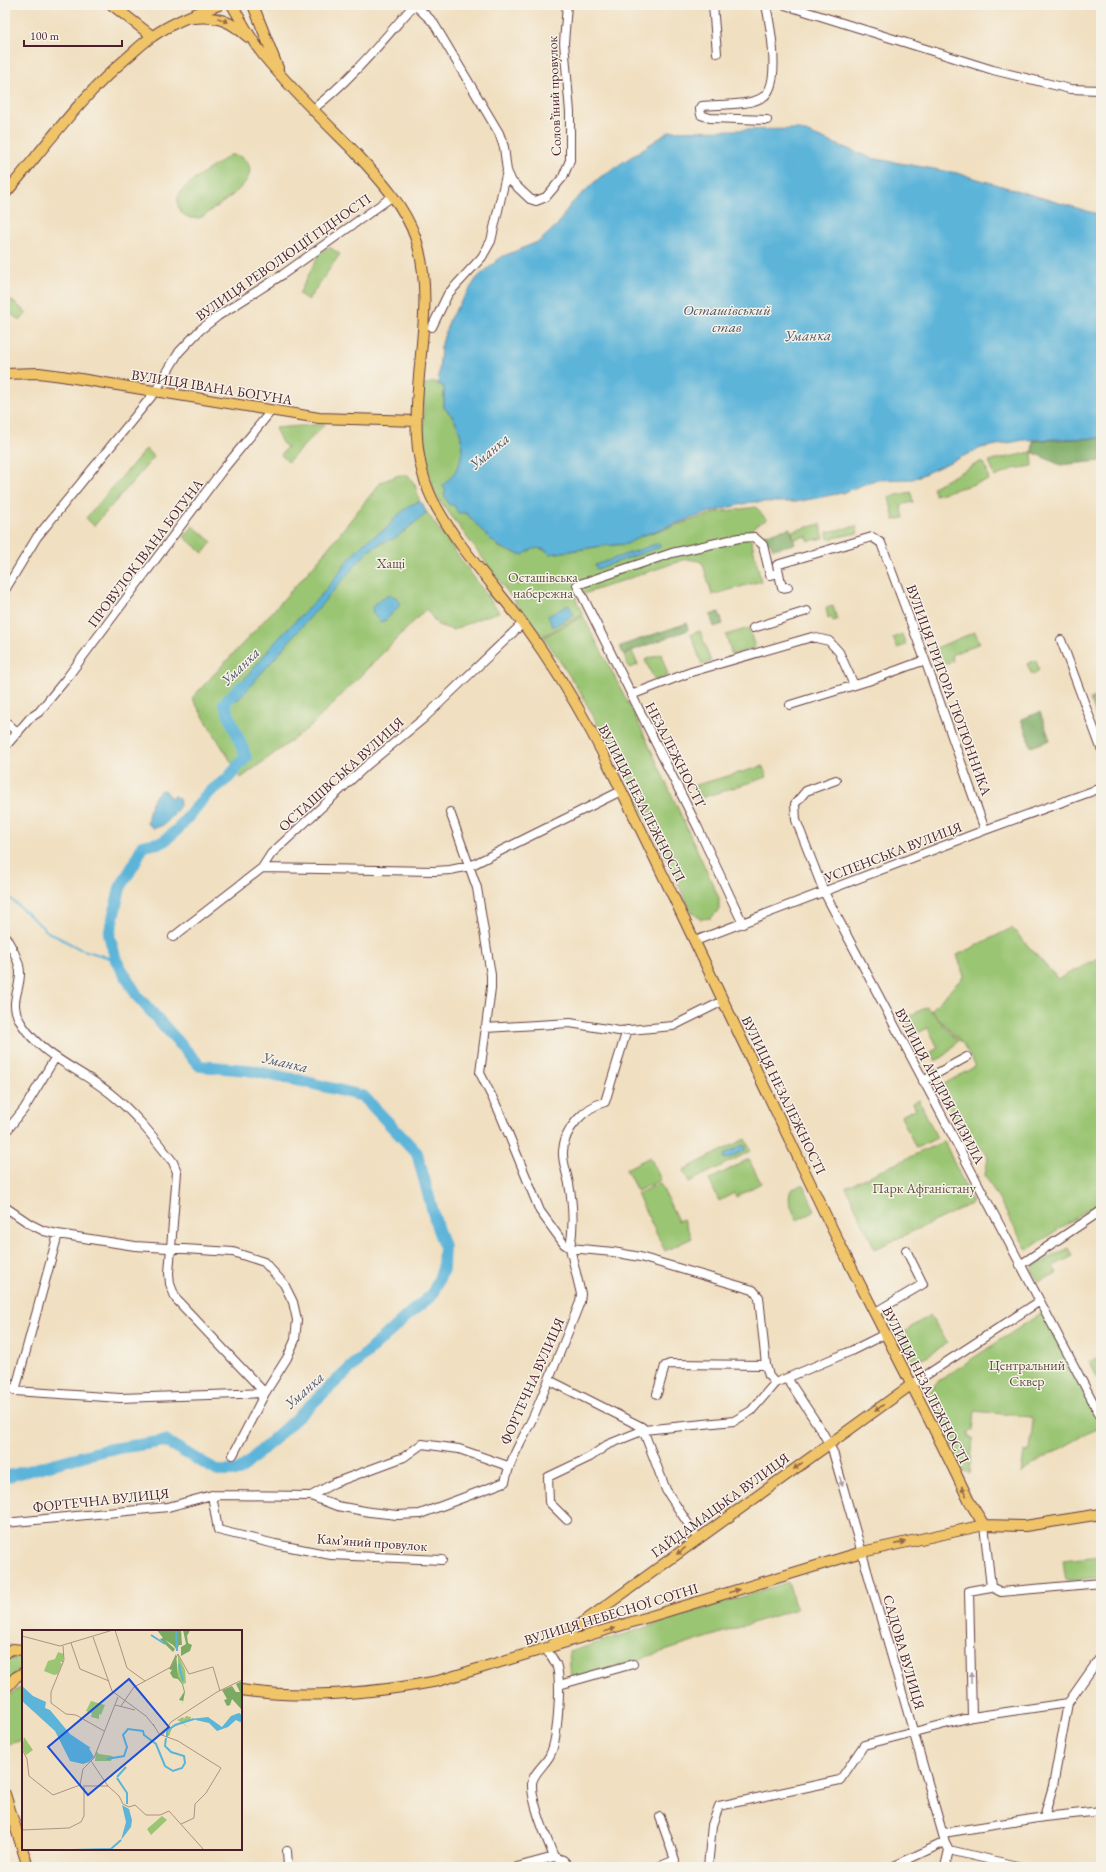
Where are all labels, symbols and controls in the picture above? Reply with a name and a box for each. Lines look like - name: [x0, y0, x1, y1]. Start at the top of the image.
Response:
- one-way arrow: [217, 17, 228, 23]
- scale bar: [24, 22, 122, 48]
- text: 100 m: [30, 28, 60, 44]
- street label: Соловʼїний провулок: [543, 35, 565, 156]
- street label: ВУЛИЦЯ РЕВОЛЮЦІЇ ГІДНОСТІ: [192, 189, 374, 325]
- water label: Осташівський став: [683, 300, 771, 336]
- water label: Уманка: [784, 325, 832, 345]
- street label: ВУЛИЦЯ ІВАНА БОГУНА: [130, 365, 294, 409]
- water label: Уманка: [465, 429, 513, 473]
- street label: ПРОВУЛОК ІВАНА БОГУНА: [83, 475, 207, 631]
- park label: Хащі: [376, 554, 406, 572]
- park label: Осташівська набережна: [508, 568, 578, 602]
- street label: ВУЛИЦЯ ГРИГОРА ТЮТЮННИКА: [902, 582, 996, 798]
- water label: Уманка: [217, 643, 263, 689]
- street label: НЕЗАЛЕЖНОСТІ': [642, 699, 710, 811]
- street label: ОСТАШІВСЬКА ВУЛИЦЯ: [275, 712, 408, 835]
- street label: ВУЛИЦЯ НЕЗАЛЕЖНОСТІ: [594, 721, 690, 885]
- street label: УСПЕНСЬКА ВУЛИЦЯ: [821, 817, 965, 887]
- street label: ВУЛИЦЯ АНДРІЯ КИЗИЛА: [891, 1005, 989, 1167]
- street label: ВУЛИЦЯ НЕЗАЛЕЖНОСТІ: [738, 1013, 830, 1177]
- water label: Уманка: [260, 1047, 310, 1077]
- park label: Парк Афганістану: [872, 1179, 977, 1197]
- street label: ВУЛИЦЯ НЕЗАЛЕЖНОСТІ: [878, 1303, 974, 1467]
- street label: ФОРТЕЧНА ВУЛИЦЯ: [496, 1314, 568, 1447]
- park label: Центральний Сквер: [989, 1356, 1066, 1390]
- water label: Уманка: [280, 1367, 328, 1413]
- one-way arrow: [874, 1403, 885, 1412]
- street label: ГАЙДАМАЦЬКА ВУЛИЦЯ: [647, 1448, 793, 1561]
- one-way arrow: [793, 1462, 803, 1470]
- one-way arrow: [838, 1475, 844, 1487]
- street label: ФОРТЕЧНА ВУЛИЦЯ: [32, 1484, 171, 1516]
- one-way arrow: [961, 1485, 967, 1497]
- street label: Камʼяний провулок: [316, 1529, 428, 1555]
- one-way arrow: [894, 1540, 906, 1546]
- one-way arrow: [676, 1547, 687, 1555]
- street label: ВУЛИЦЯ НЕБЕСНОЇ СОТНІ: [522, 1579, 700, 1649]
- one-way arrow: [728, 1588, 740, 1594]
- street label: САДОВА ВУЛИЦЯ: [879, 1593, 929, 1712]
- one-way arrow: [604, 1627, 616, 1633]
- inset map: [22, 1630, 242, 1850]
- one-way arrow: [968, 1671, 974, 1684]

